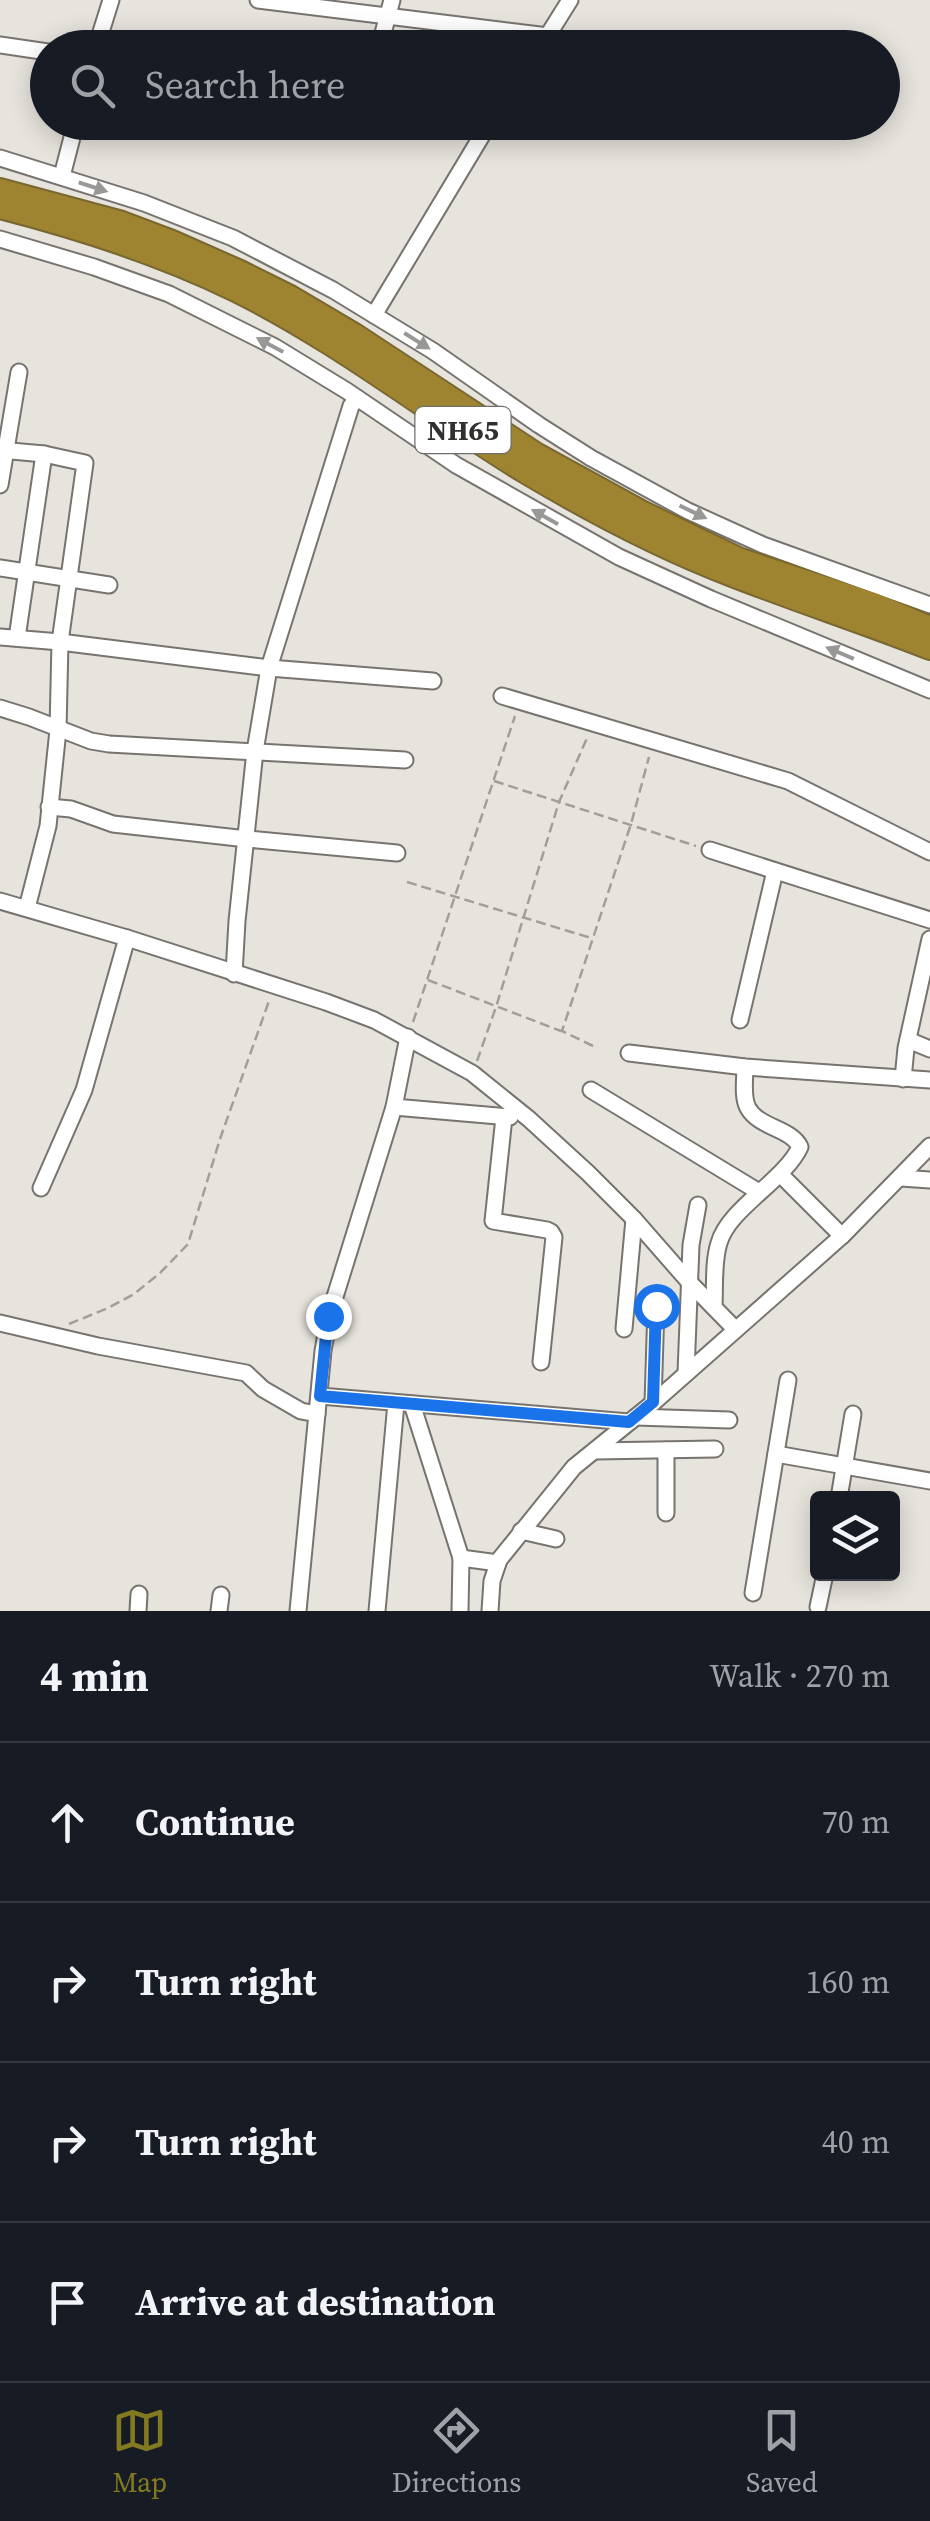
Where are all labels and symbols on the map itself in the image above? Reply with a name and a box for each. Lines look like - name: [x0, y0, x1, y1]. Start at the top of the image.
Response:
- one-way arrow: [79, 180, 109, 195]
- one-way arrow: [403, 332, 431, 349]
- one-way arrow: [255, 337, 284, 354]
- road number: NH65: [416, 407, 510, 453]
- one-way arrow: [678, 503, 707, 520]
- one-way arrow: [531, 509, 559, 527]
- one-way arrow: [825, 645, 855, 661]
- route start: [634, 1284, 680, 1330]
- route end: [306, 1294, 352, 1340]

